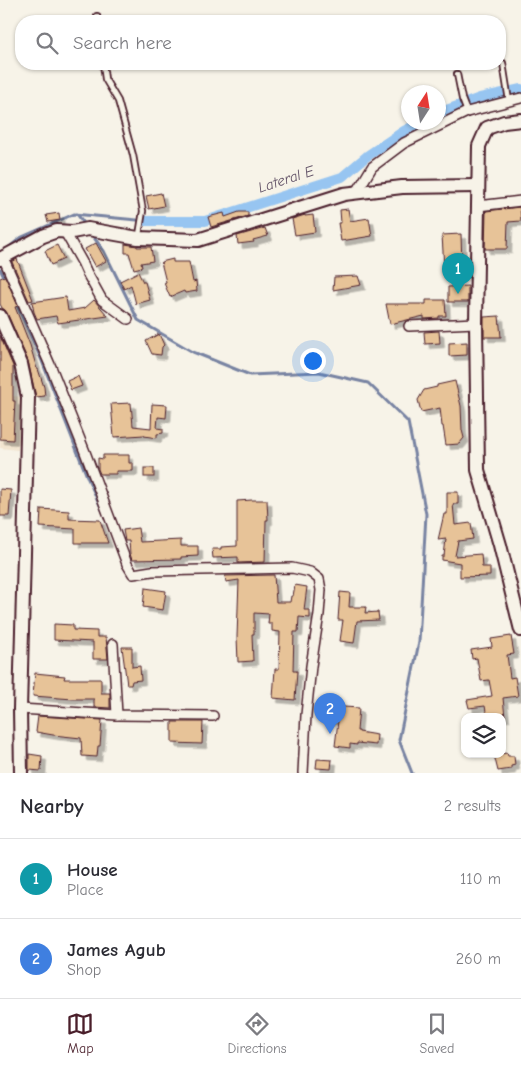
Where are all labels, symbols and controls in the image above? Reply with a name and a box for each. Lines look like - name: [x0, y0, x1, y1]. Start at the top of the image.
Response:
- search box: [15, 15, 506, 70]
- icon: search: [33, 29, 61, 57]
- text: Search here: [73, 32, 172, 54]
- north arrow: [401, 85, 446, 130]
- water label: Lateral E: [256, 161, 317, 196]
- pin: 1: [442, 253, 474, 294]
- your location: [300, 348, 326, 374]
- pin: 2: [314, 693, 346, 734]
- map controls: [461, 713, 506, 758]
- button: layers: [461, 713, 506, 758]
- text: Nearby: [20, 794, 84, 818]
- text: 2 results: [444, 797, 501, 815]
- text: House: [67, 859, 118, 881]
- text: 1: [33, 870, 39, 888]
- text: 110 m: [460, 870, 501, 888]
- text: Place: [67, 881, 103, 899]
- text: James Agub: [67, 939, 166, 961]
- text: 2: [32, 950, 40, 968]
- text: 260 m: [456, 950, 501, 968]
- text: Shop: [67, 961, 101, 979]
- tab: Map: [66, 1010, 94, 1057]
- tab: Directions: [227, 1010, 287, 1057]
- tab: Saved: [420, 1010, 455, 1057]

